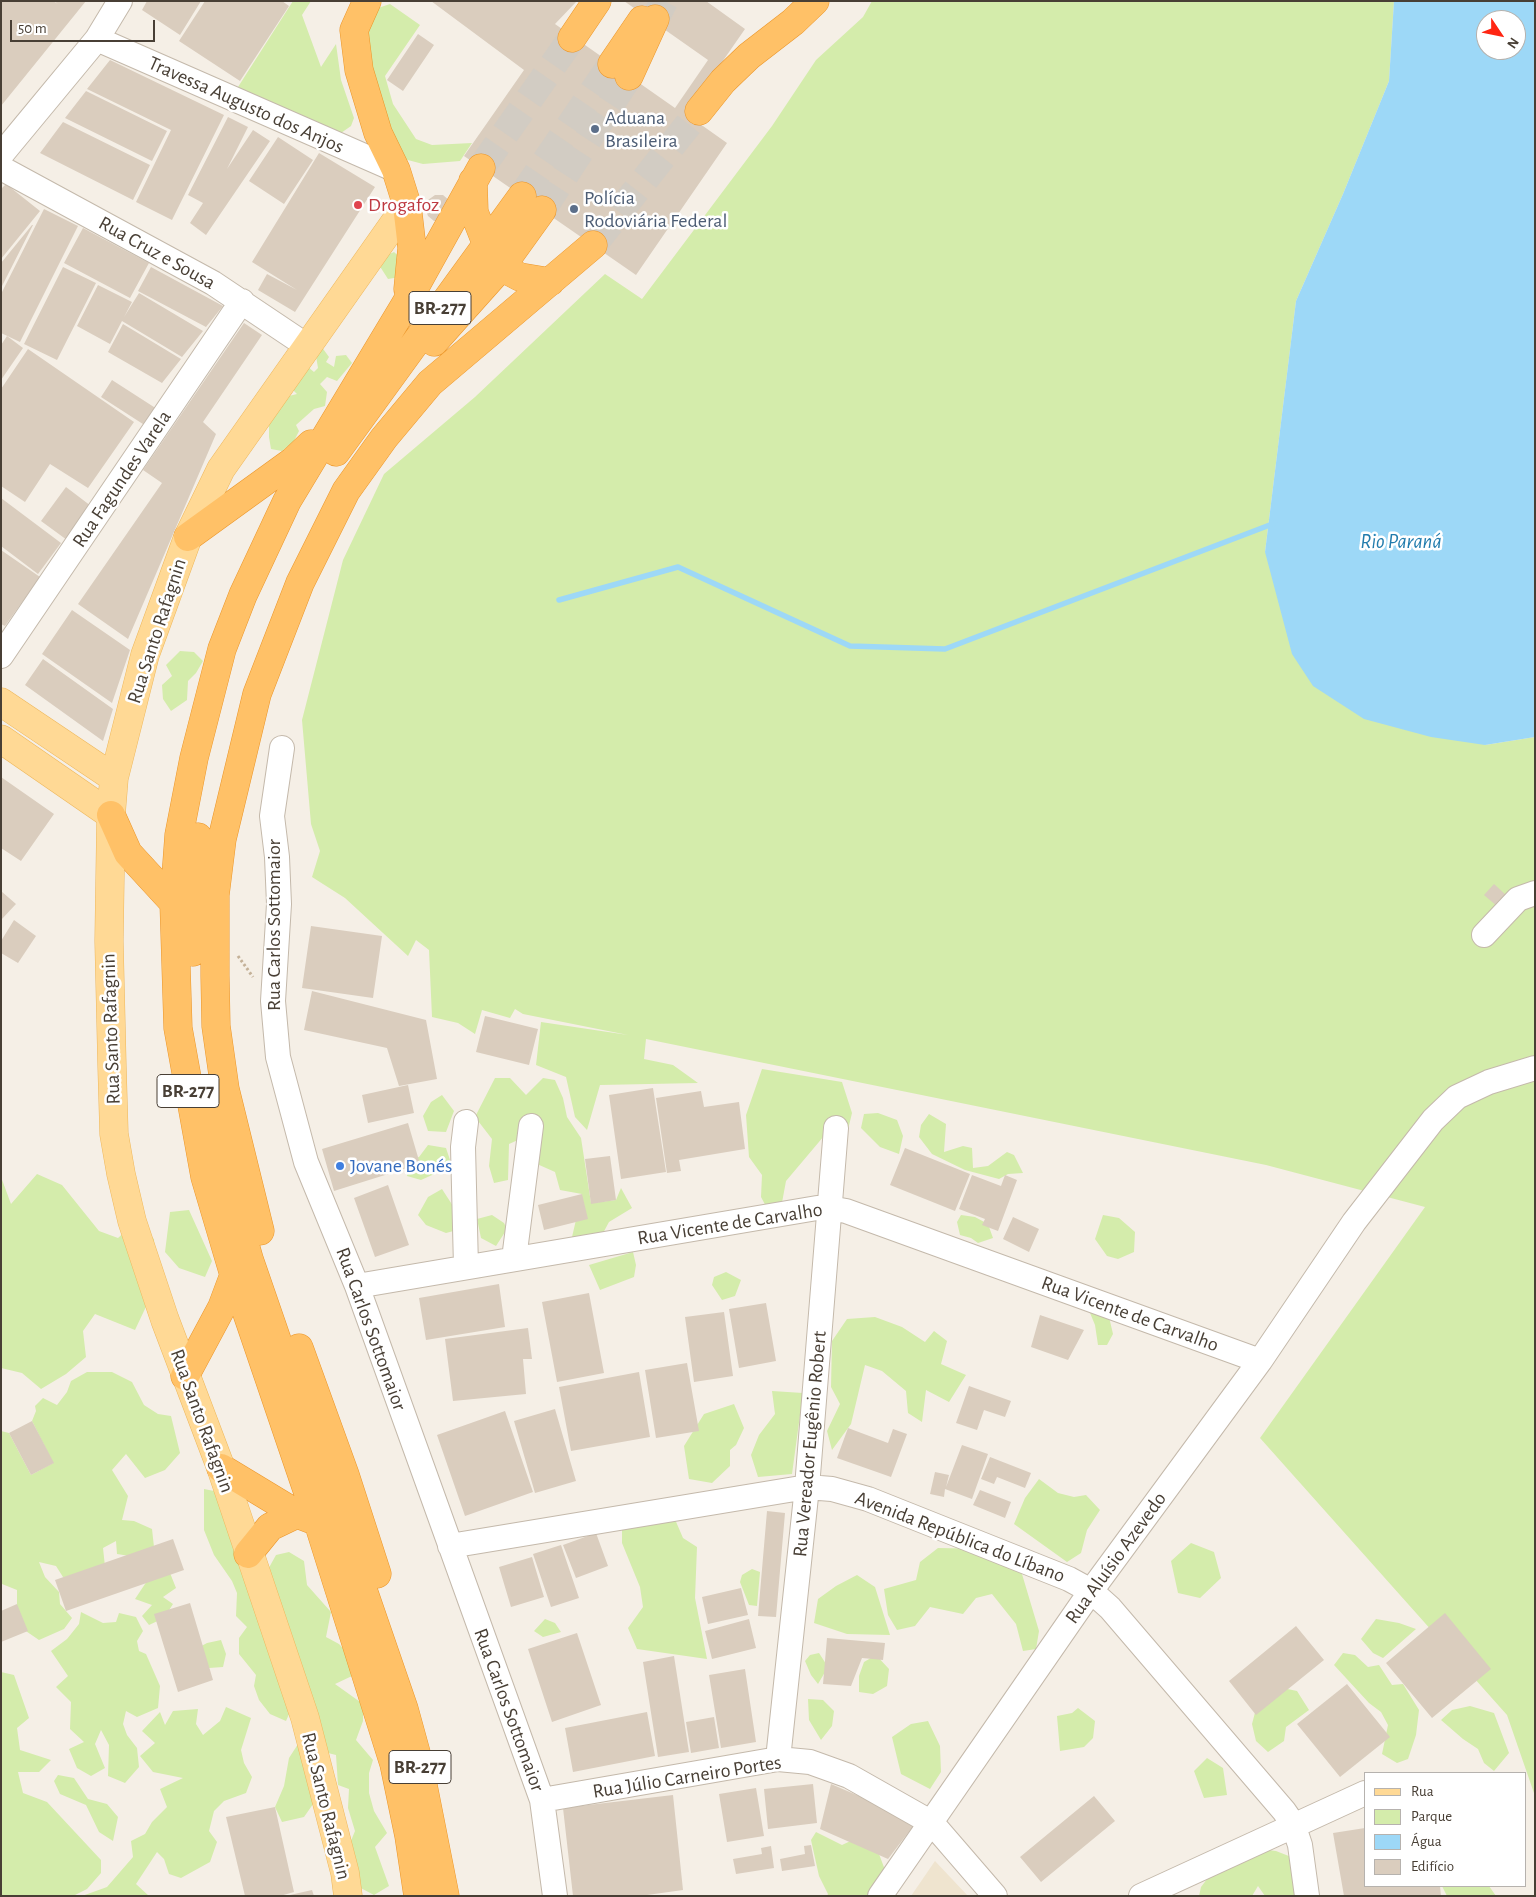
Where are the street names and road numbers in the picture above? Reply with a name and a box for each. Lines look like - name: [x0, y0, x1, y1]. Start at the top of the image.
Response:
- street label: Travessa Augusto dos Anjos: [145, 51, 347, 159]
- street label: Rua Cruz e Sousa: [94, 211, 220, 295]
- road number: BR-277: [409, 292, 471, 324]
- street label: Rua Fagundes Varela: [67, 406, 177, 552]
- street label: Rua Santo Rafagnin: [122, 555, 192, 707]
- street label: Rua Carlos Sottomaior: [262, 839, 286, 1011]
- street label: Rua Santo Rafagnin: [96, 953, 126, 1105]
- road number: BR-277: [157, 1074, 219, 1108]
- street label: Rua Vicente de Carvalho: [636, 1198, 824, 1250]
- street label: Rua Carlos Sottomaior: [330, 1244, 412, 1414]
- street label: Rua Vicente de Carvalho: [1038, 1271, 1222, 1357]
- street label: Rua Vereador Eugênio Robert: [788, 1330, 832, 1558]
- street label: Rua Santo Rafagnin: [165, 1346, 239, 1496]
- street label: Avenida República do Líbano: [852, 1486, 1068, 1588]
- street label: Rua Aluísio Azevedo: [1060, 1488, 1172, 1628]
- street label: Rua Carlos Sottomaior: [468, 1625, 550, 1795]
- street label: Rua Santo Rafagnin: [296, 1730, 356, 1882]
- road number: BR-277: [389, 1750, 451, 1784]
- street label: Rua Júlio Carneiro Portes: [591, 1750, 783, 1804]

